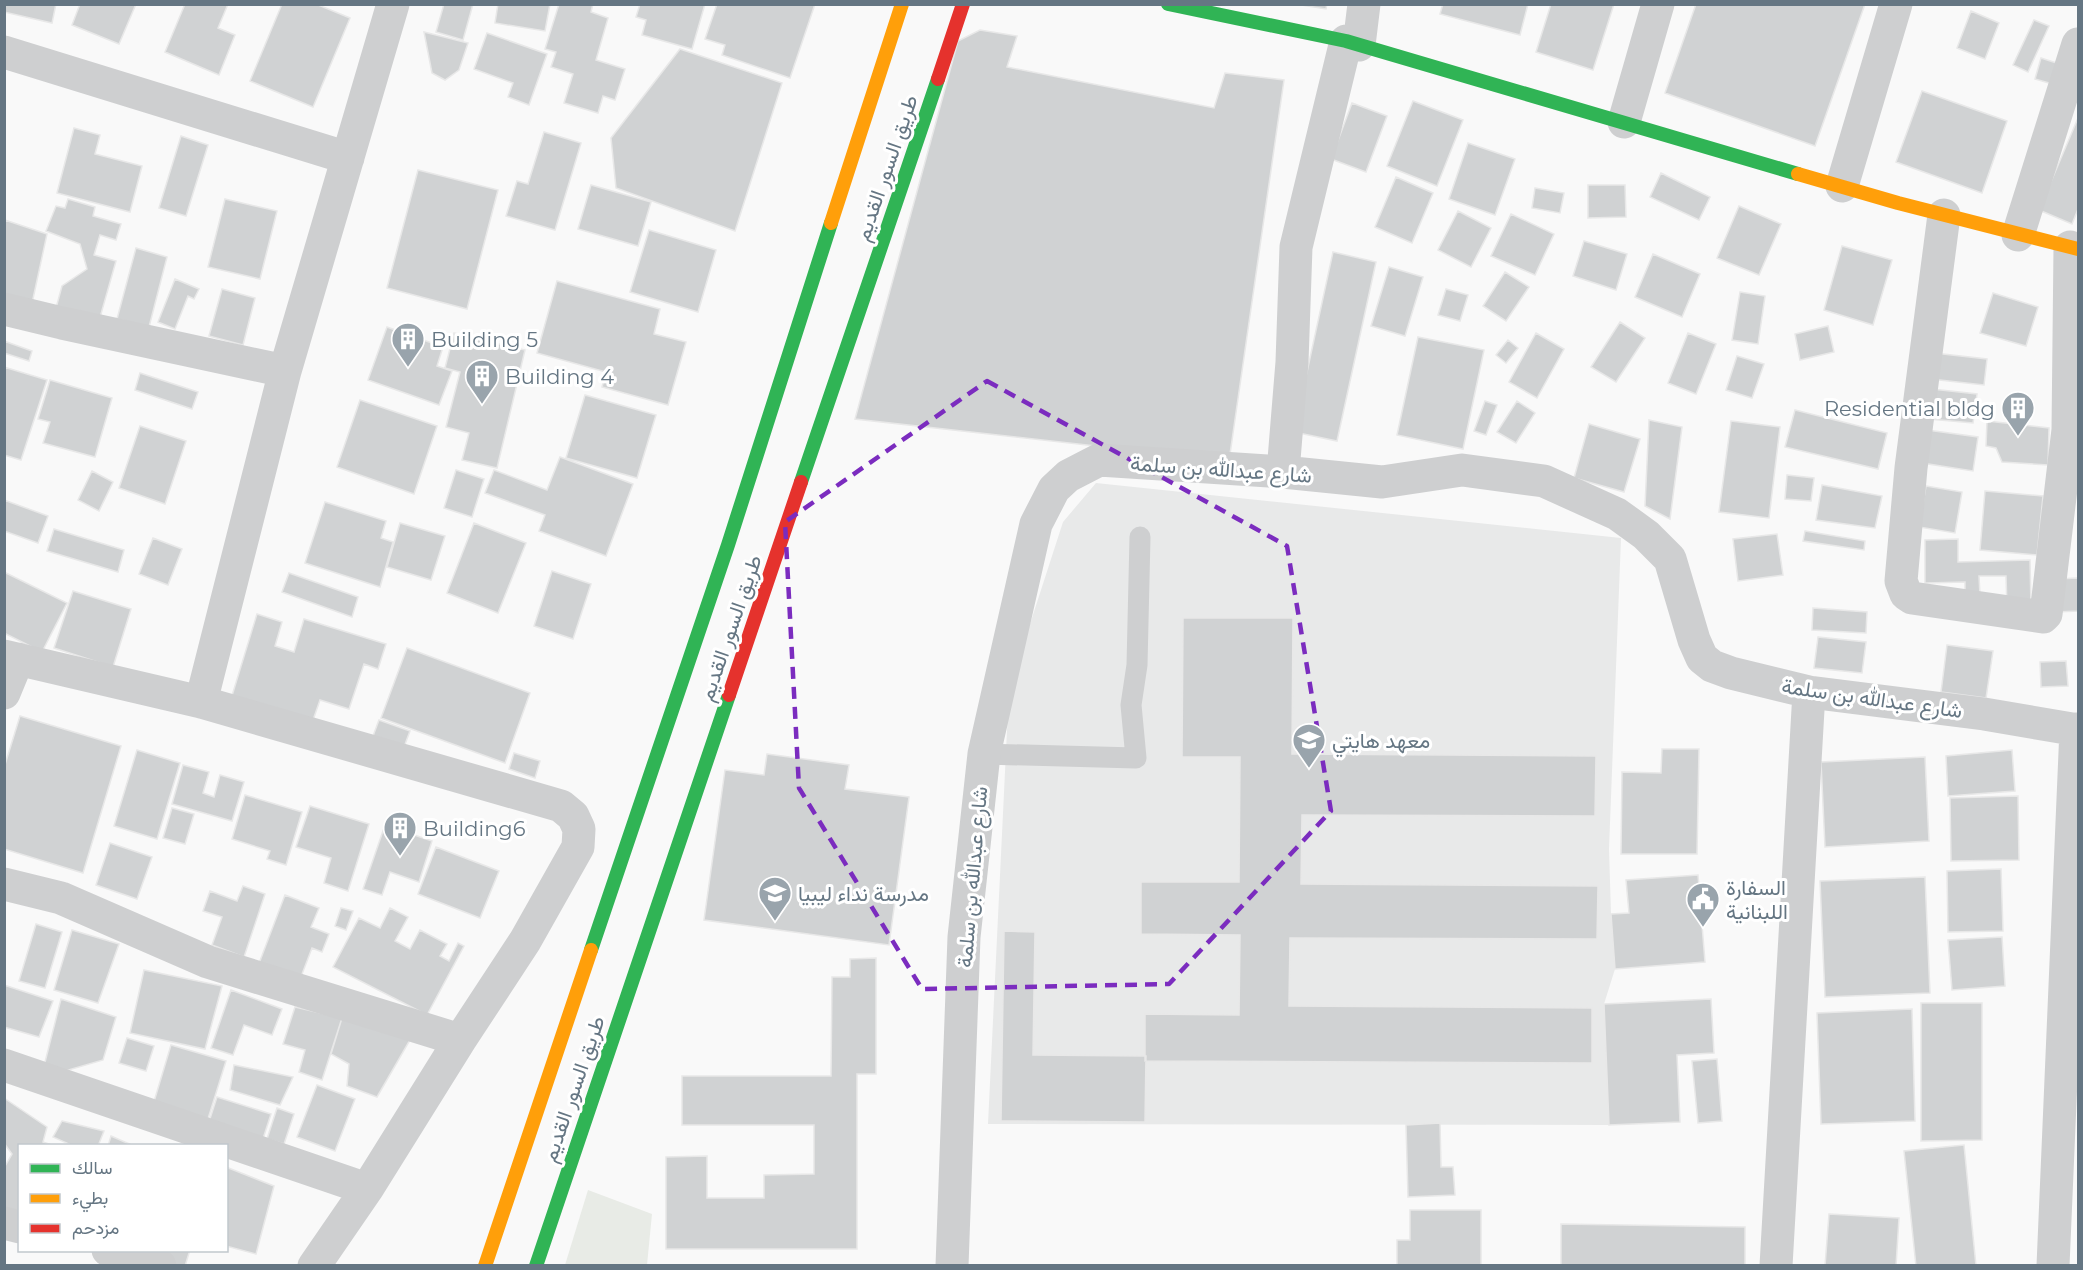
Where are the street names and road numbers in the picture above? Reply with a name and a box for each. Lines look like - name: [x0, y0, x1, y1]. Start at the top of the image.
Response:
- street label: طريق السور القديم: [849, 92, 925, 245]
- street label: شارع عبدالله بن سلمة: [1129, 450, 1313, 490]
- street label: طريق السور القديم: [693, 552, 769, 705]
- street label: شارع عبدالله بن سلمة: [1780, 673, 1964, 725]
- street label: شارع عبدالله بن سلمة: [952, 785, 994, 969]
- street label: طريق السور القديم: [536, 1013, 612, 1166]

